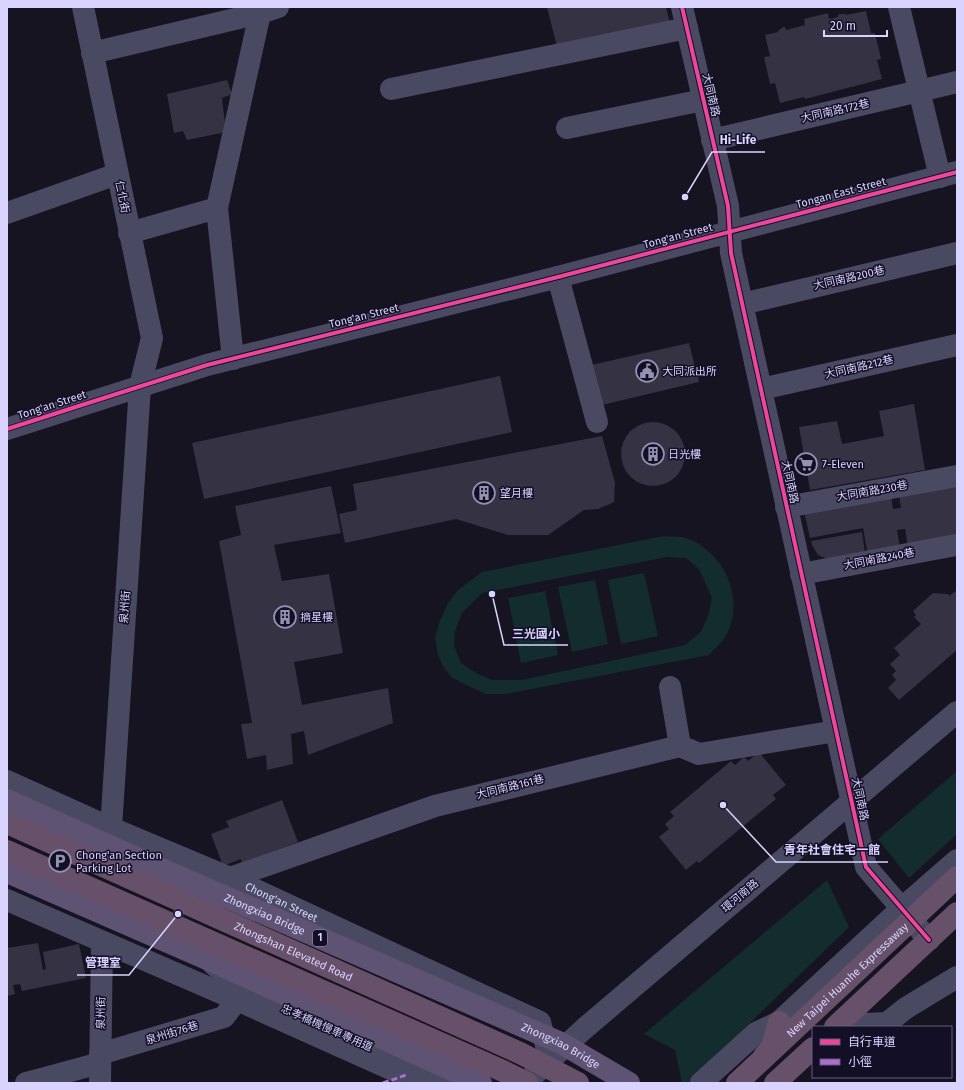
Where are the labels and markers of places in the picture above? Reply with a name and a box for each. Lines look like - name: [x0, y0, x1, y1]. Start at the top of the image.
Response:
- callout: Hi-Life: [712, 128, 765, 152]
- public building icon: 大同派出所: [634, 358, 660, 384]
- place label: 大同派出所: [662, 365, 717, 378]
- building icon: 日光樓: [640, 441, 666, 467]
- place label: 日光樓: [668, 448, 701, 461]
- supermarket icon: 7-Eleven: [793, 451, 819, 477]
- place label: 7-Eleven: [822, 458, 864, 471]
- building icon: 望月樓: [471, 480, 497, 506]
- place label: 望月樓: [500, 487, 533, 500]
- building icon: 摘星樓: [272, 604, 298, 630]
- place label: 摘星樓: [300, 611, 333, 624]
- callout: 三光國小: [504, 621, 568, 645]
- callout: 青年社會住宅一館: [776, 838, 888, 862]
- parking icon: Chong'an Section Parking Lot: [47, 848, 73, 874]
- place label: Chong'an Section Parking Lot: [76, 849, 162, 875]
- callout: 管理室: [77, 951, 129, 975]

